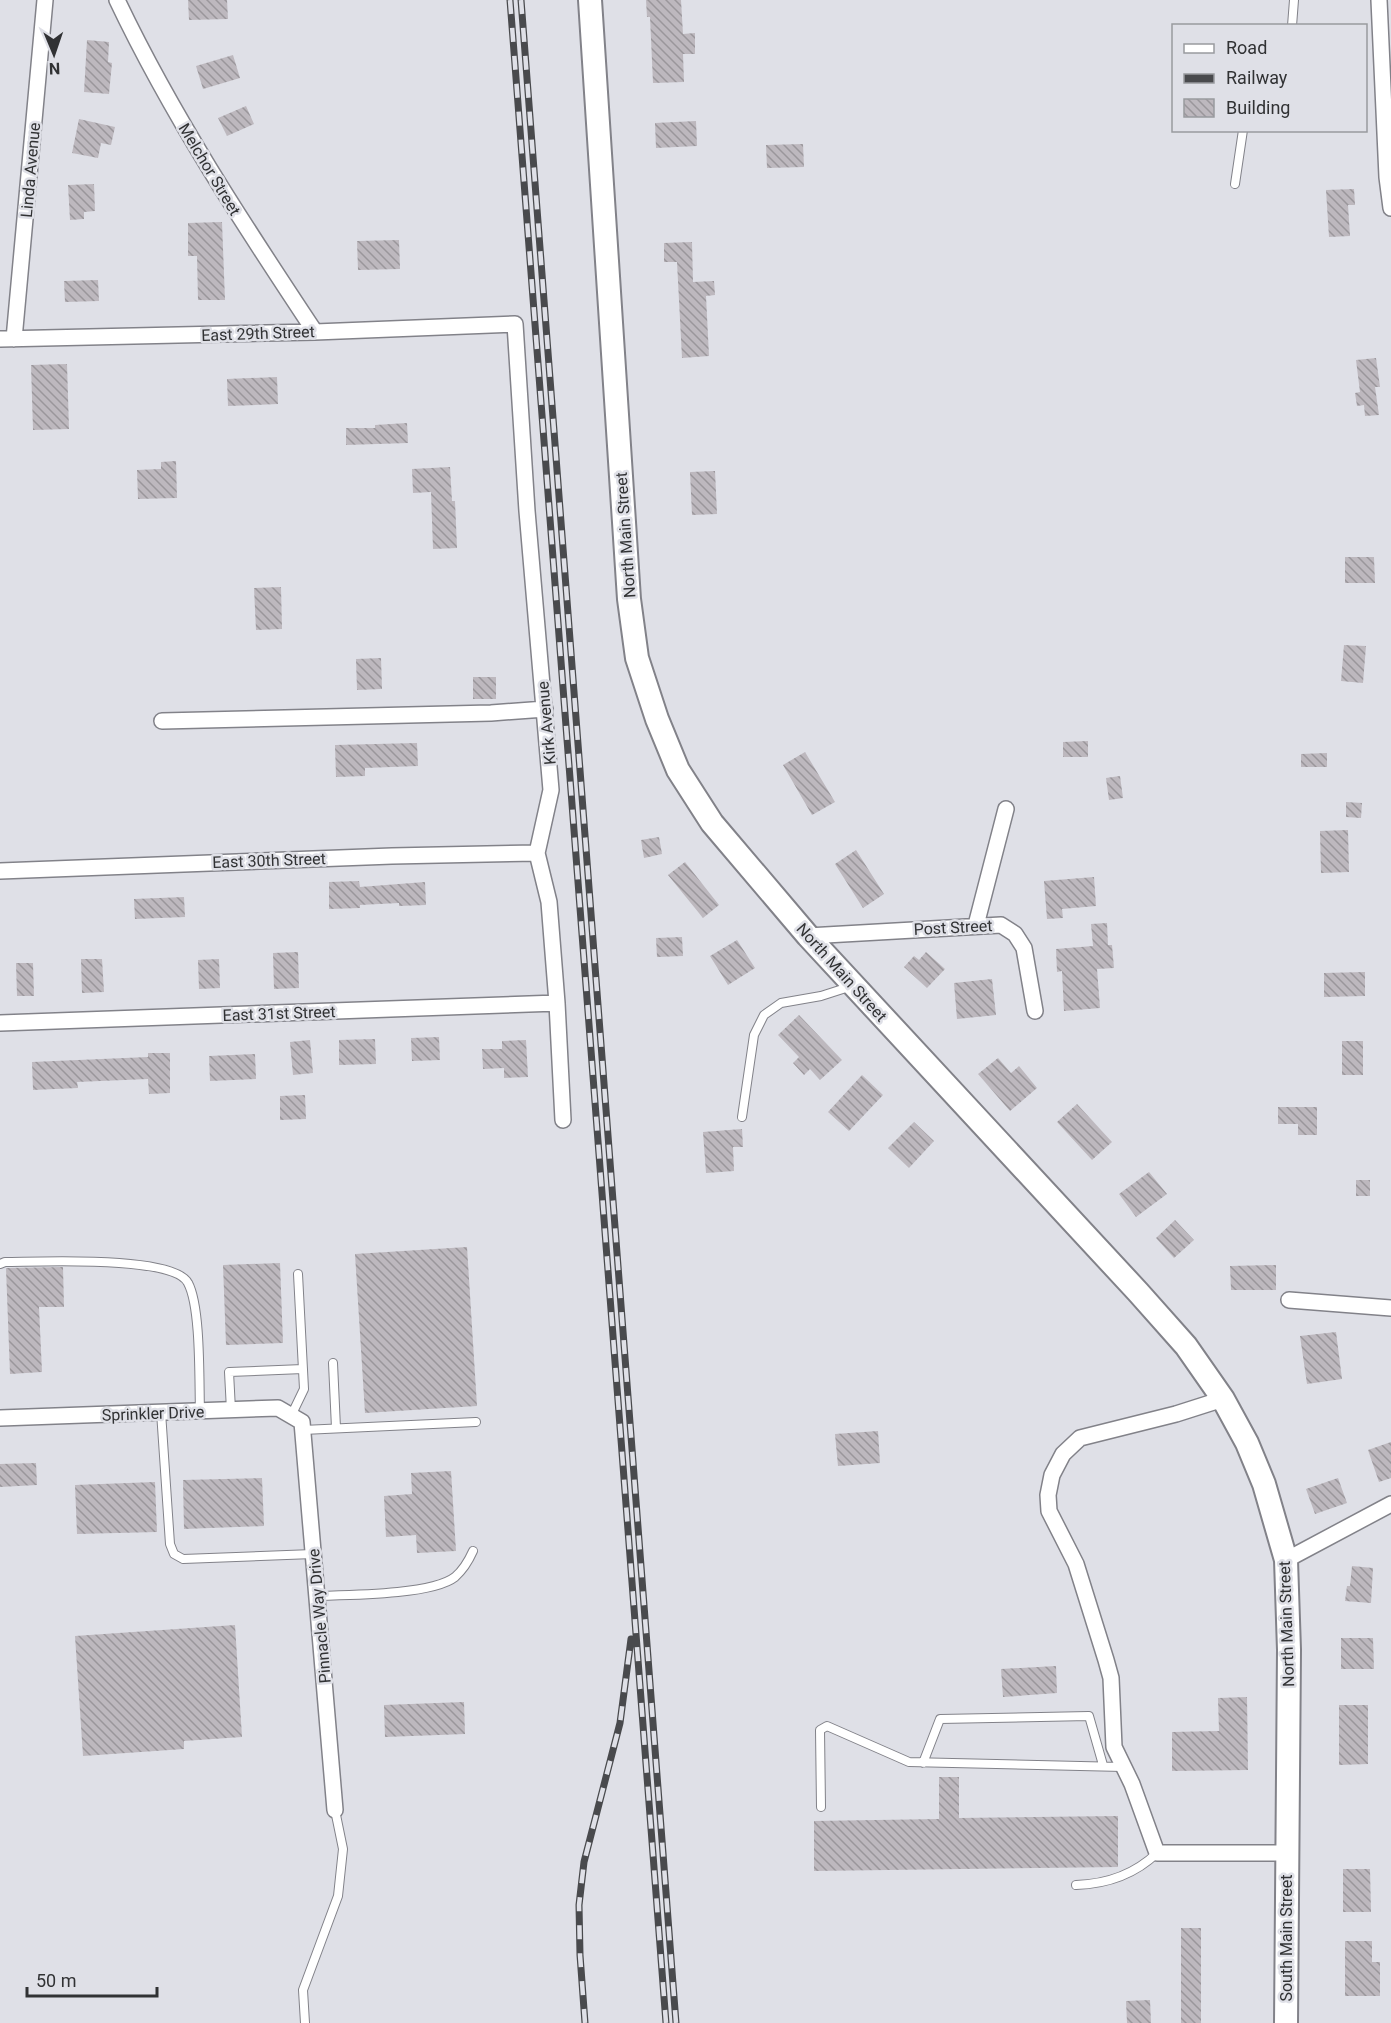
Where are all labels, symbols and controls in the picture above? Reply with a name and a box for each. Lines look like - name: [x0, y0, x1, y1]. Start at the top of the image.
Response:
- north arrow: [24, 24, 84, 84]
- legend: [1172, 24, 1367, 132]
- text: Road: [1226, 37, 1267, 58]
- text: N: [49, 59, 60, 78]
- text: Railway: [1226, 67, 1288, 88]
- text: Building: [1226, 97, 1290, 118]
- street label: Melchor Street: [175, 120, 245, 219]
- street label: Linda Avenue: [17, 122, 44, 218]
- street label: East 29th Street: [201, 322, 315, 345]
- street label: North Main Street: [612, 471, 639, 598]
- street label: Kirk Avenue: [533, 680, 560, 766]
- street label: East 30th Street: [212, 849, 326, 872]
- street label: Post Street: [913, 916, 993, 939]
- street label: North Main Street: [792, 919, 891, 1025]
- street label: East 31st Street: [222, 1002, 336, 1025]
- street label: Sprinkler Drive: [101, 1402, 205, 1425]
- street label: Pinnacle Way Drive: [304, 1548, 335, 1684]
- street label: North Main Street: [1275, 1561, 1298, 1687]
- street label: South Main Street: [1277, 1874, 1296, 2002]
- scale bar: [27, 1960, 158, 1998]
- text: 50 m: [36, 1970, 76, 1991]

